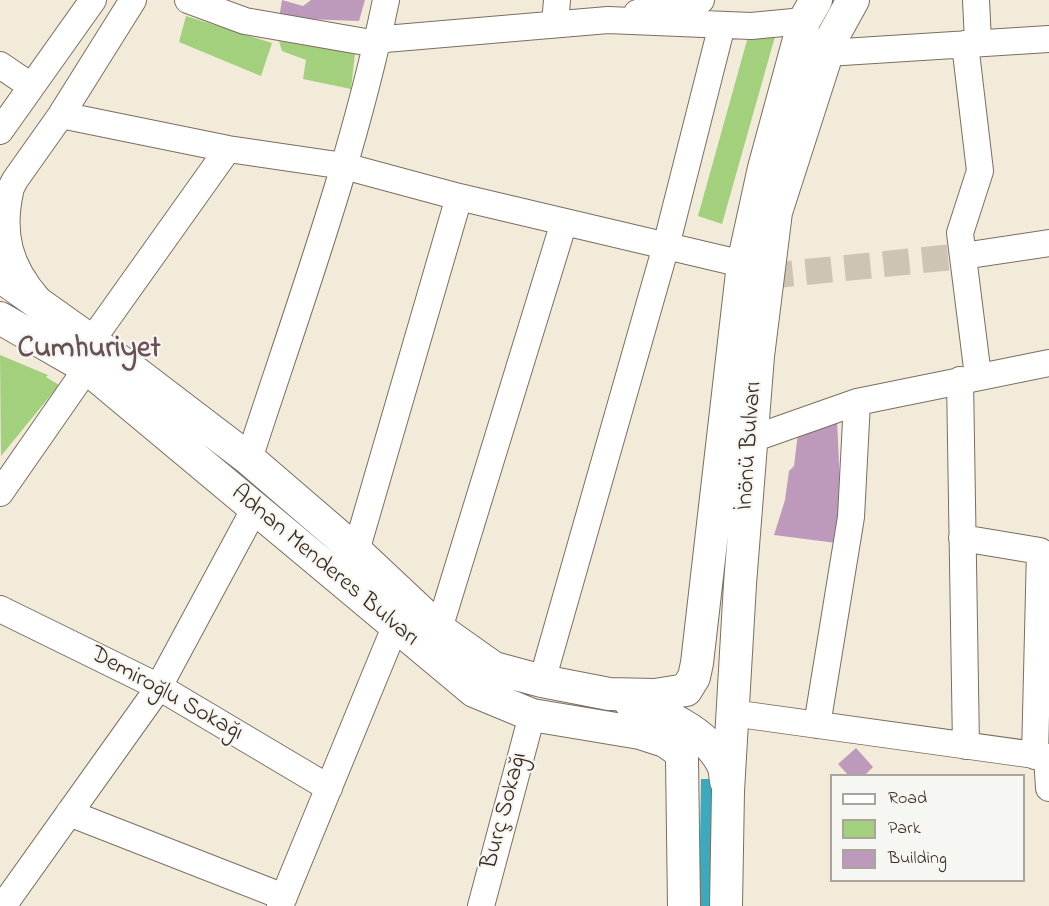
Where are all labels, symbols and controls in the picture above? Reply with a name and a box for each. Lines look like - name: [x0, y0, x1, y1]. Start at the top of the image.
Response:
- district label: Cumhuriyet: [17, 333, 161, 369]
- street label: İnönü Bulvarı: [732, 381, 770, 511]
- street label: Adnan Menderes Bulvarı: [224, 480, 424, 654]
- street label: Demiroğlu Sokağı: [84, 641, 248, 749]
- street label: Burç Sokağı: [477, 749, 535, 873]
- legend: [830, 774, 1025, 882]
- text: Road: [888, 786, 927, 812]
- text: Park: [888, 816, 921, 842]
- text: Building: [888, 846, 947, 872]

